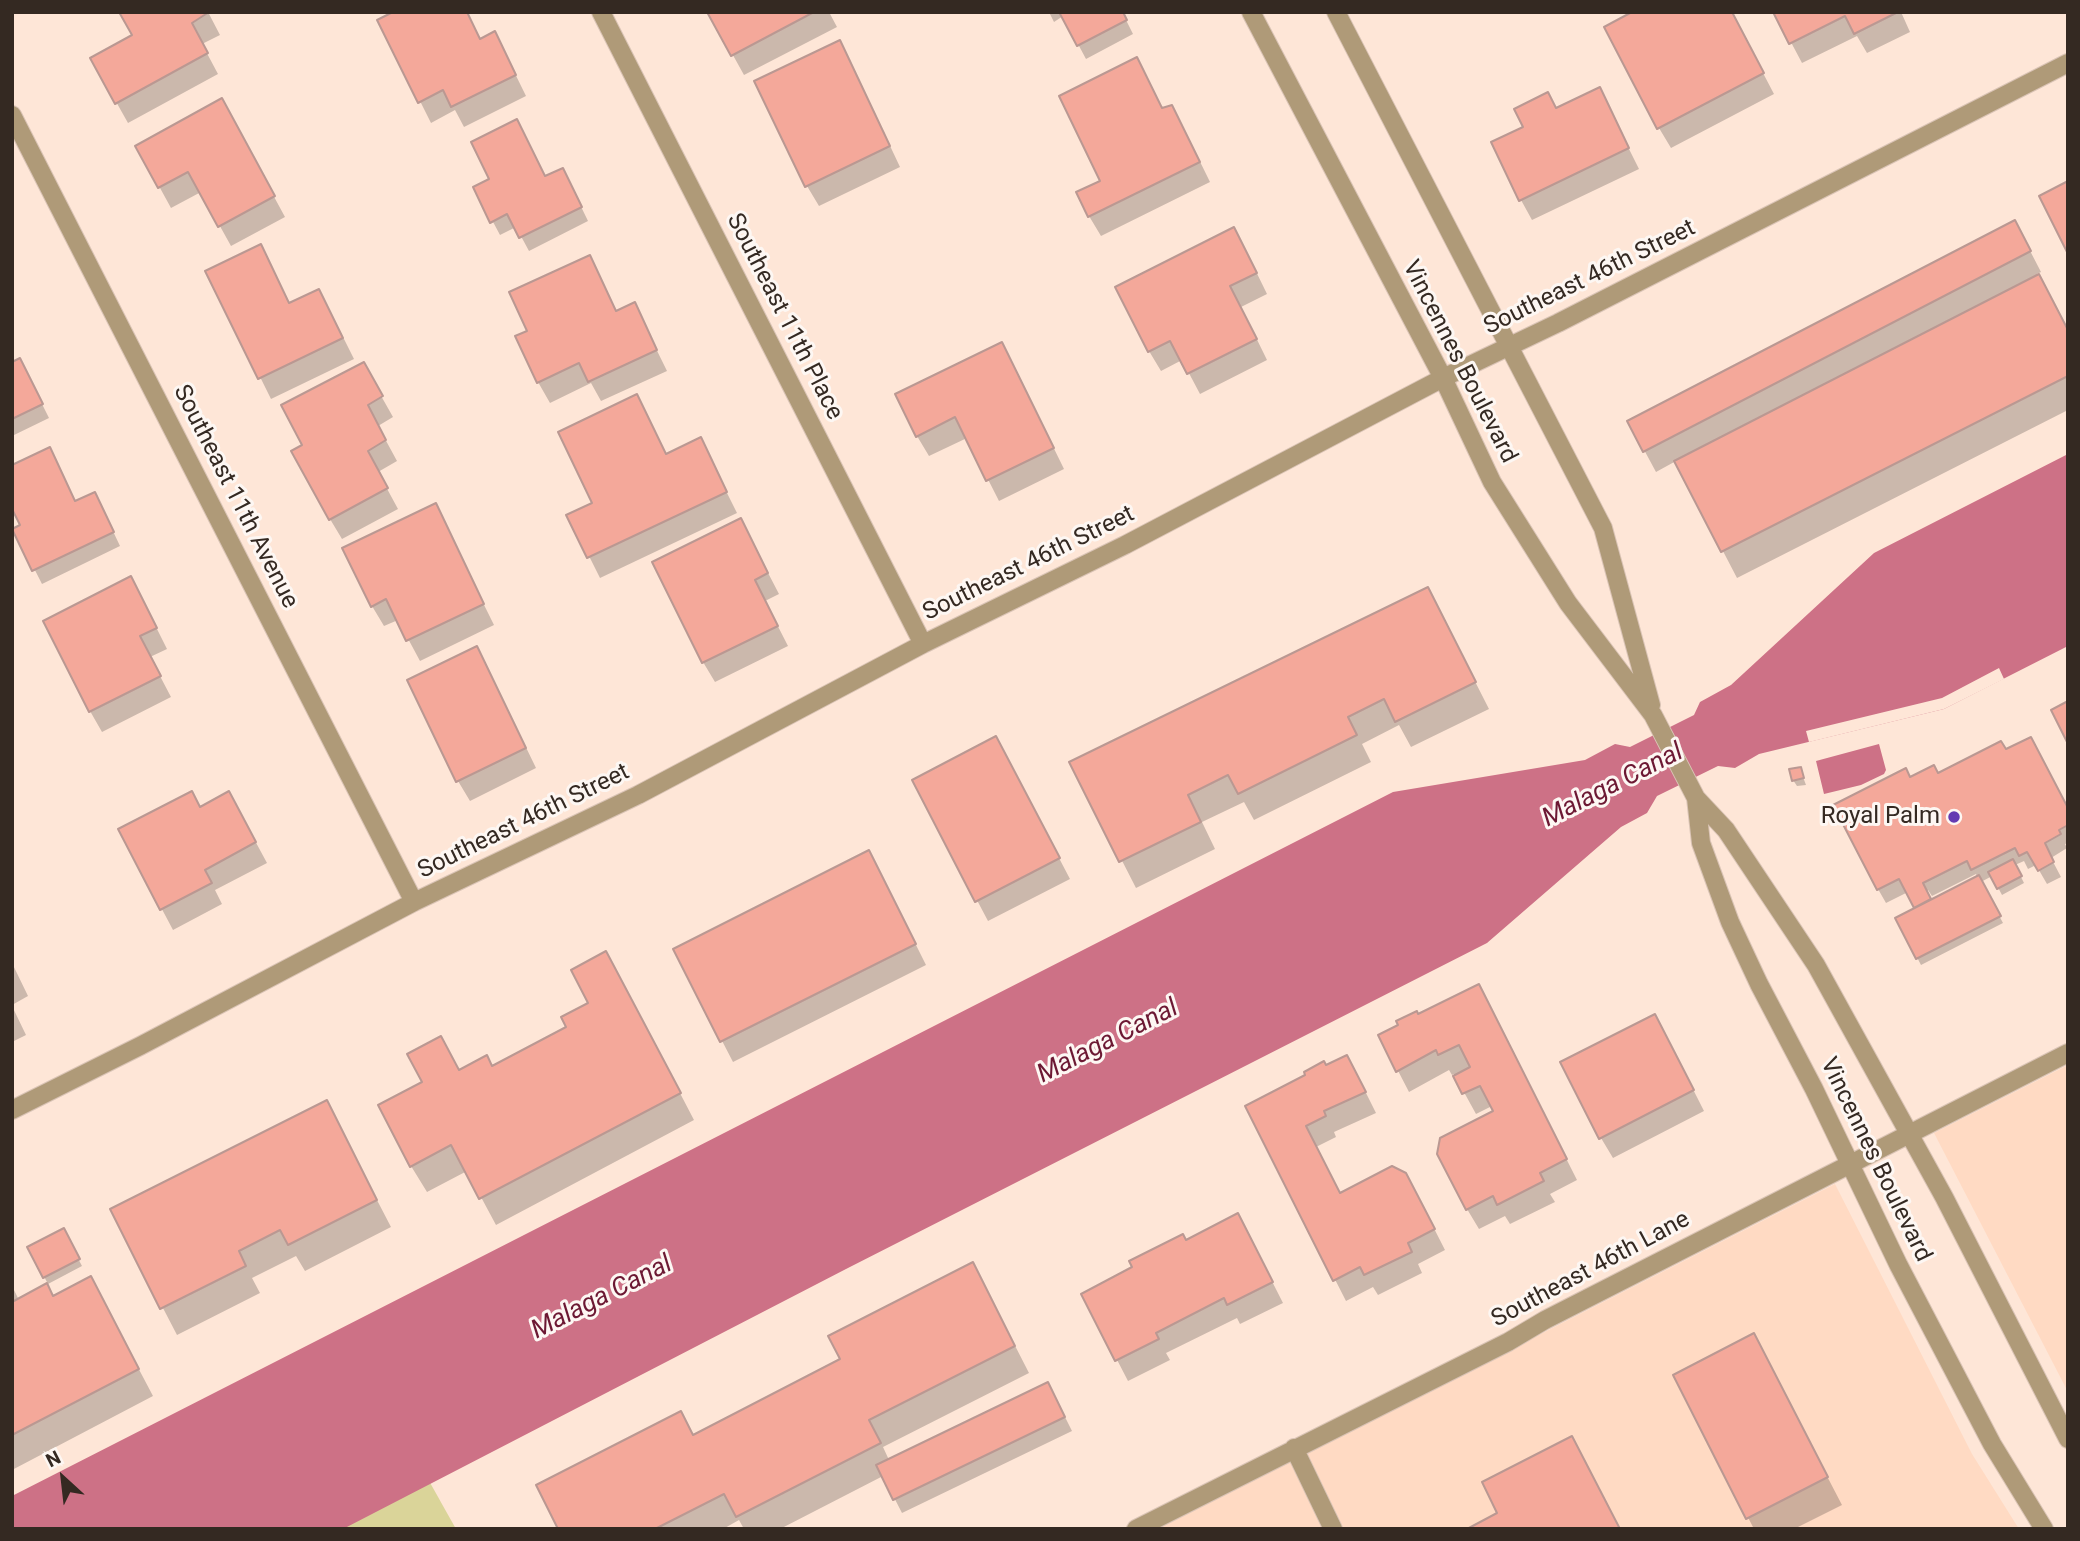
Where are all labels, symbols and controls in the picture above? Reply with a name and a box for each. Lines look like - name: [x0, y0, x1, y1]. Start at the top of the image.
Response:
- street label: Southeast 11th Place: [720, 209, 848, 425]
- street label: Southeast 46th Street: [1480, 214, 1700, 342]
- street label: Vincennes Boulevard: [1395, 256, 1523, 468]
- street label: Southeast 11th Avenue: [166, 381, 304, 613]
- street label: Southeast 46th Street: [919, 500, 1139, 628]
- water label: Malaga Canal: [1537, 737, 1689, 835]
- street label: Southeast 46th Street: [414, 758, 634, 886]
- place label: Royal Palm: [1821, 803, 1940, 831]
- marker: Royal Palm: [1946, 809, 1962, 825]
- water label: Malaga Canal: [1032, 993, 1184, 1091]
- street label: Vincennes Boulevard: [1813, 1053, 1937, 1267]
- street label: Southeast 46th Lane: [1487, 1206, 1695, 1334]
- water label: Malaga Canal: [526, 1249, 678, 1347]
- north arrow: [28, 1443, 98, 1513]
- text: N: [42, 1446, 64, 1472]

